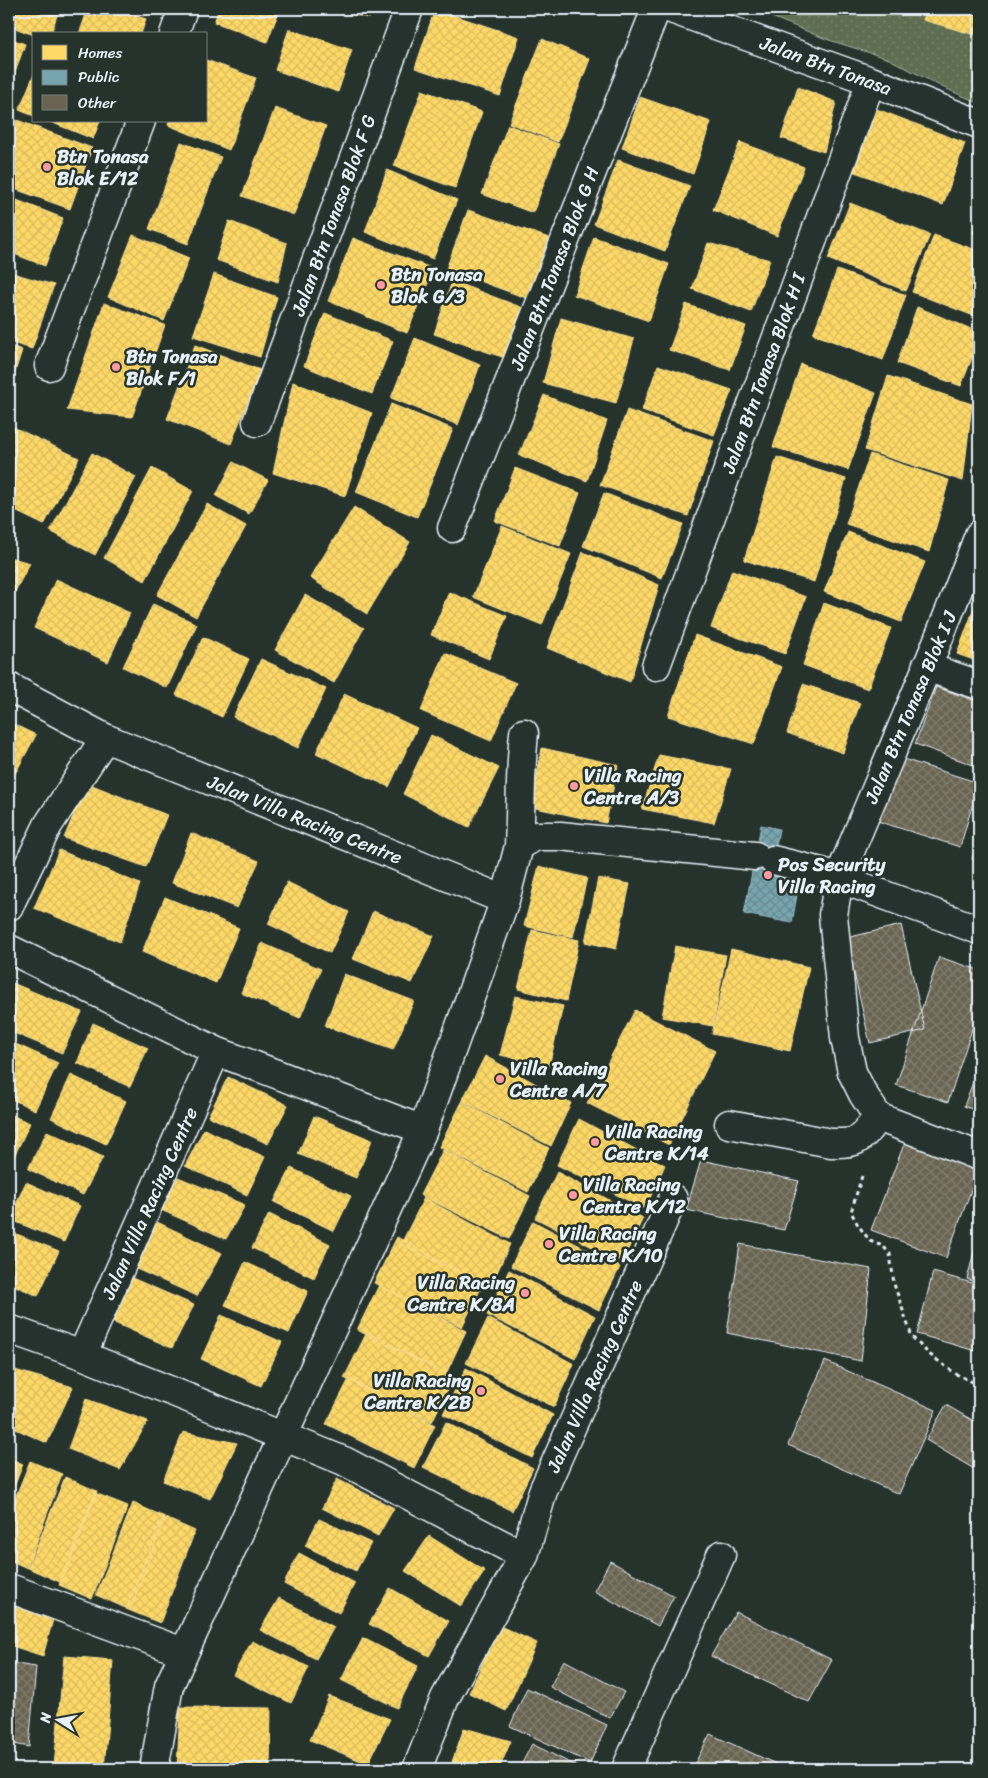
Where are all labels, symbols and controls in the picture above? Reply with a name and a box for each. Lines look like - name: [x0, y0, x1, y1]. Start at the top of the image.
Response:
- street label: Jalan Btn Tonasa: [754, 26, 897, 105]
- legend: [32, 32, 208, 122]
- text: Homes: [78, 40, 122, 66]
- text: Public: [78, 64, 120, 90]
- text: Other: [78, 90, 117, 116]
- street label: Jalan Btn Tonasa Blok F G: [281, 110, 385, 321]
- place label: Btn Tonasa Blok E/12: [57, 140, 149, 195]
- marker: Btn Tonasa Blok E/12: [41, 161, 53, 173]
- street label: Jalan Btn.Tonasa Blok G H: [500, 161, 609, 376]
- place label: Btn Tonasa Blok G/3: [391, 258, 483, 313]
- street label: Jalan Btn Tonasa Blok H I: [712, 267, 816, 479]
- marker: Btn Tonasa Blok G/3: [375, 279, 387, 291]
- place label: Btn Tonasa Blok F/1: [126, 340, 218, 395]
- marker: Btn Tonasa Blok F/1: [110, 361, 122, 373]
- street label: Jalan Btn Tonasa Blok I J: [855, 605, 966, 810]
- place label: Villa Racing Centre A/3: [583, 759, 682, 814]
- street label: Jalan Villa Racing Centre: [201, 765, 408, 874]
- marker: Villa Racing Centre A/3: [568, 780, 580, 792]
- place label: Pos Security Villa Racing: [778, 848, 887, 903]
- marker: Pos Security Villa Racing: [762, 869, 774, 881]
- place label: Villa Racing Centre A/7: [509, 1052, 608, 1107]
- marker: Villa Racing Centre A/7: [494, 1073, 506, 1085]
- street label: Jalan Villa Racing Centre: [92, 1101, 207, 1306]
- place label: Villa Racing Centre K/14: [604, 1115, 709, 1170]
- marker: Villa Racing Centre K/14: [589, 1136, 601, 1148]
- place label: Villa Racing Centre K/12: [582, 1168, 686, 1223]
- marker: Villa Racing Centre K/12: [567, 1189, 579, 1201]
- place label: Villa Racing Centre K/10: [558, 1217, 663, 1272]
- marker: Villa Racing Centre K/10: [543, 1238, 555, 1250]
- place label: Villa Racing Centre K/8A: [406, 1266, 515, 1321]
- street label: Jalan Villa Racing Centre: [537, 1274, 652, 1479]
- marker: Villa Racing Centre K/8A: [519, 1287, 531, 1299]
- place label: Villa Racing Centre K/2B: [363, 1364, 471, 1419]
- marker: Villa Racing Centre K/2B: [475, 1385, 487, 1397]
- north arrow: [32, 1696, 82, 1746]
- text: N: [32, 1710, 59, 1726]

